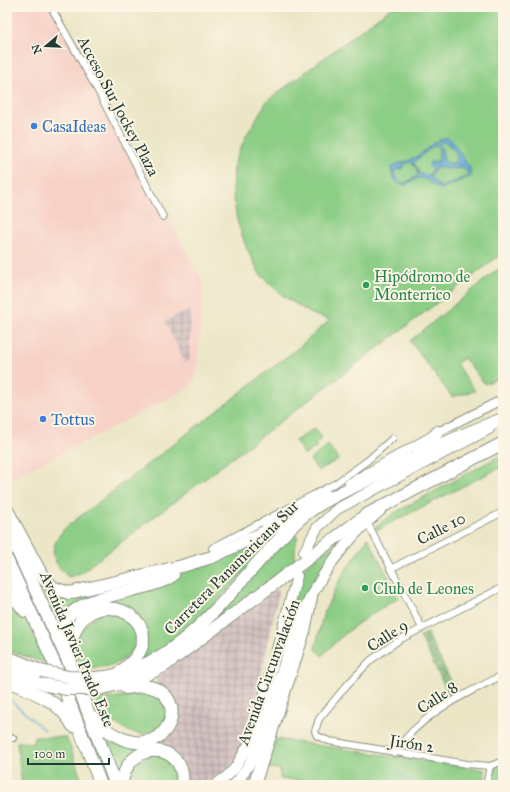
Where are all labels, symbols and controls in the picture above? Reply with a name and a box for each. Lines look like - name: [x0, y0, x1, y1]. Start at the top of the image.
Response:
- north arrow: [26, 26, 66, 66]
- street label: Acceso Sur Jockey Plaza: [72, 32, 164, 180]
- text: N: [29, 42, 45, 56]
- place label: CasaIdeas: [42, 117, 106, 136]
- marker: CasaIdeas: [29, 121, 39, 131]
- place label: Hipódromo de Monterrico: [374, 267, 471, 304]
- marker: Hipódromo de Monterrico: [361, 280, 371, 290]
- place label: Tottus: [51, 410, 95, 429]
- marker: Tottus: [38, 414, 48, 424]
- street label: Carretera Panamericana Sur: [160, 496, 303, 639]
- street label: Calle 10: [414, 508, 469, 549]
- street label: Avenida Javier Prado Este: [35, 567, 119, 731]
- place label: Club de Leones: [373, 579, 474, 598]
- marker: Club de Leones: [360, 583, 370, 593]
- street label: Avenida Circunvalación: [233, 596, 304, 749]
- street label: Calle 9: [363, 615, 411, 656]
- street label: Calle 8: [413, 677, 461, 718]
- street label: Jirón 2: [386, 730, 436, 757]
- scale bar: [28, 740, 109, 766]
- text: 100 m: [34, 747, 65, 761]

